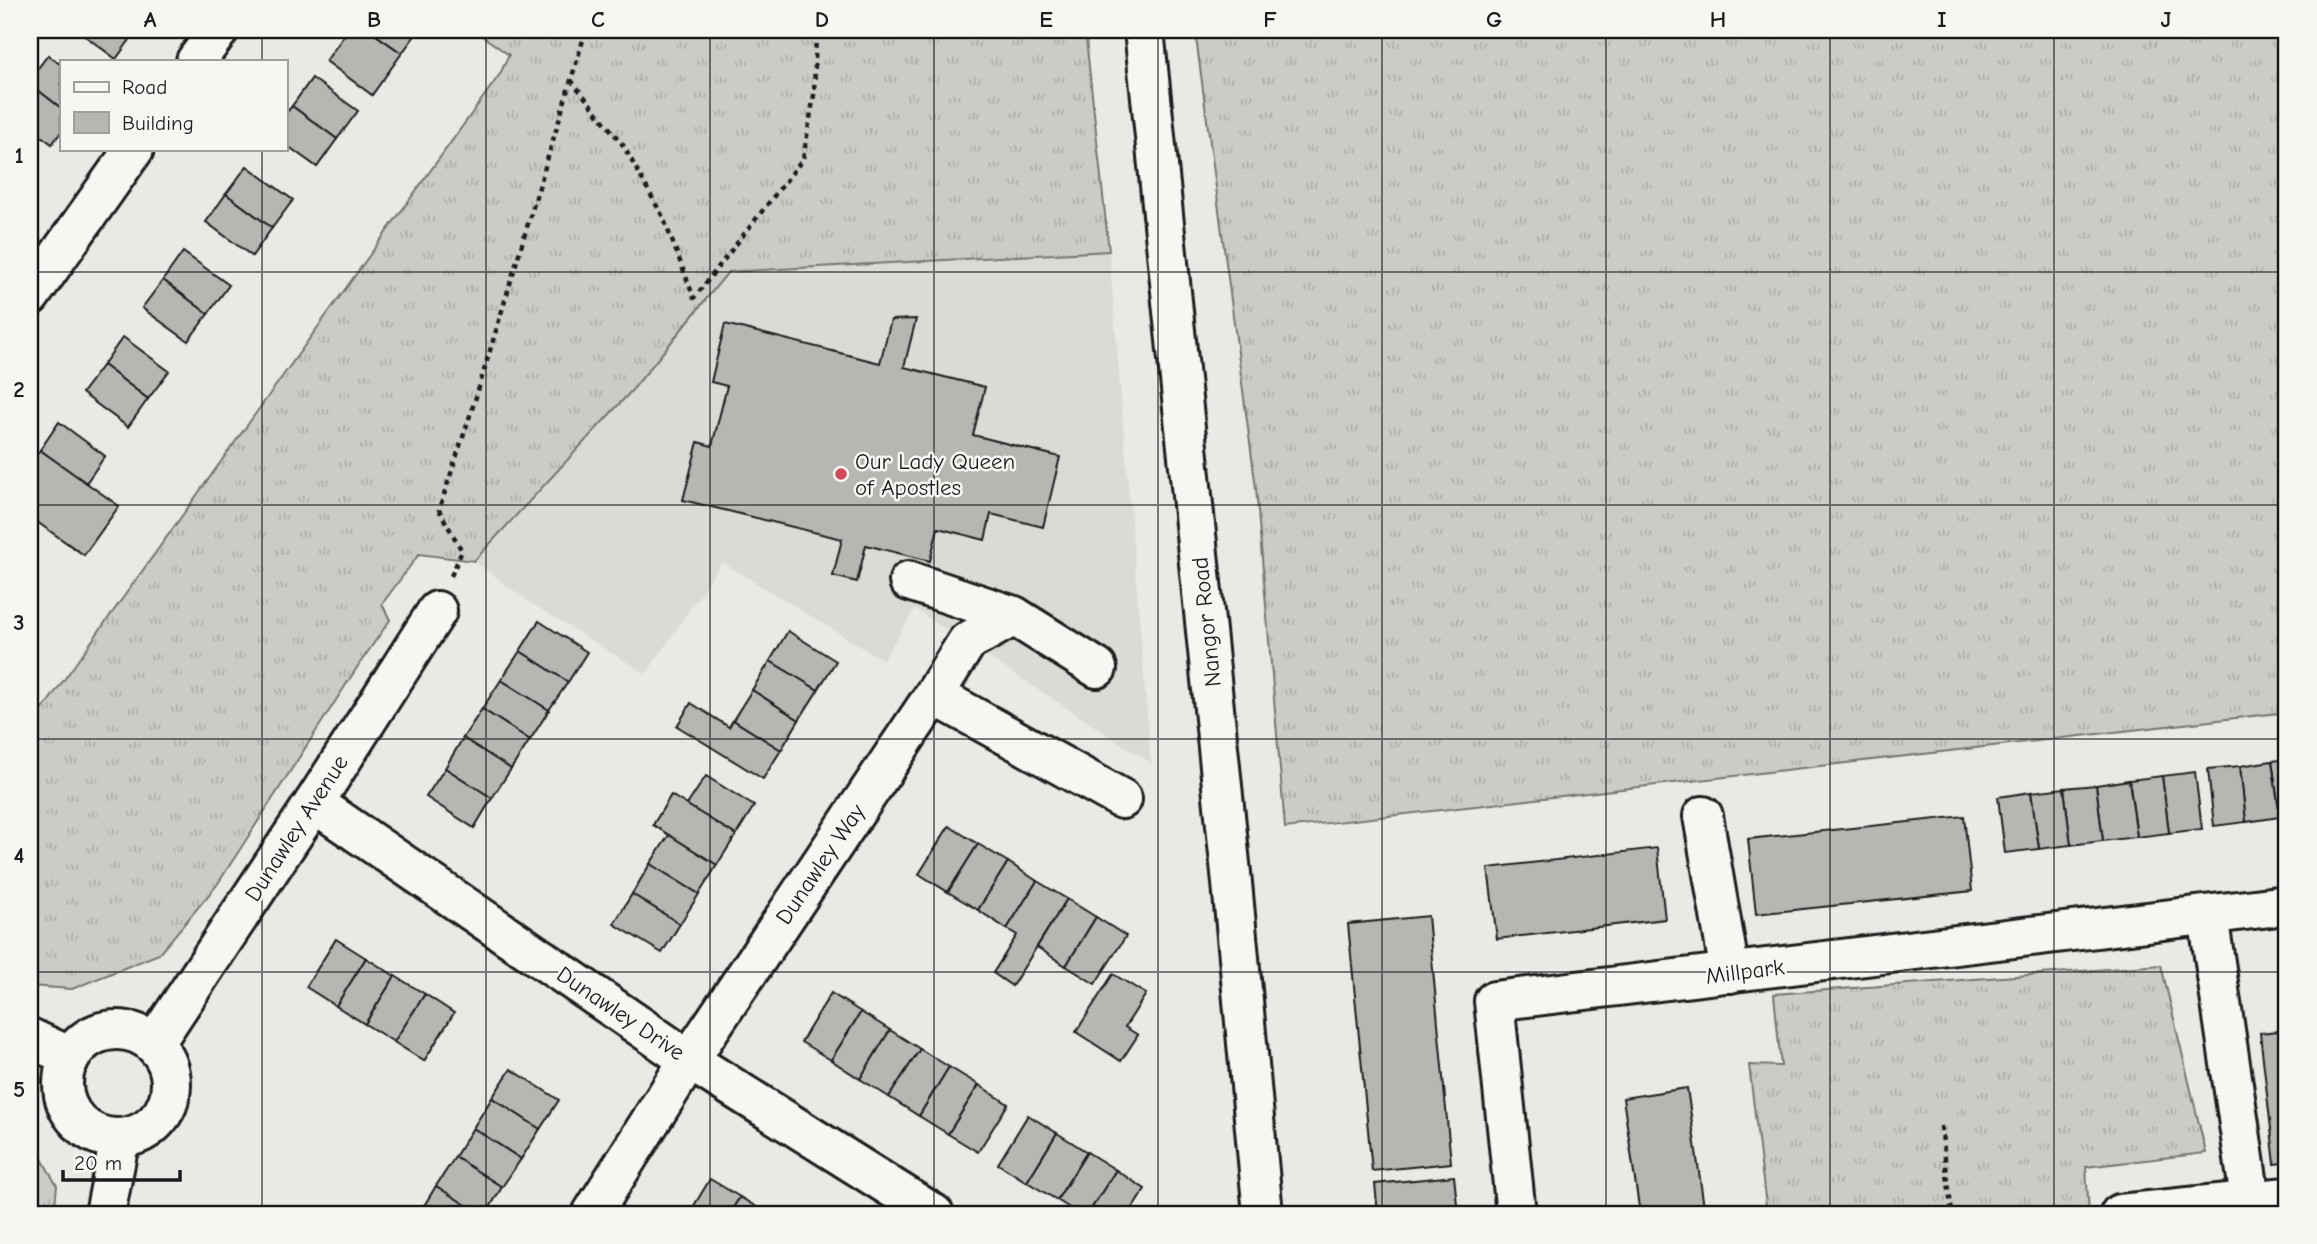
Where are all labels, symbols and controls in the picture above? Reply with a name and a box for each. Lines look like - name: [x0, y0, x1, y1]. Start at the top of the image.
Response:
- text: A: [144, 6, 157, 33]
- text: B: [367, 6, 381, 33]
- text: C: [591, 6, 605, 33]
- text: D: [815, 6, 829, 33]
- text: E: [1039, 6, 1053, 33]
- text: F: [1263, 6, 1277, 33]
- text: G: [1486, 6, 1502, 33]
- text: H: [1710, 6, 1726, 33]
- text: I: [1937, 6, 1947, 33]
- text: J: [2161, 6, 2172, 33]
- legend: [60, 60, 287, 150]
- text: Road: [122, 75, 167, 99]
- text: Building: [122, 111, 194, 135]
- text: 1: [14, 142, 24, 169]
- text: 2: [13, 376, 25, 403]
- place label: Our Lady Queen of Apostles: [855, 448, 1015, 501]
- marker: Our Lady Queen of Apostles: [833, 466, 849, 482]
- street label: Nangor Road: [1186, 556, 1227, 688]
- text: 3: [13, 609, 25, 636]
- street label: Dunawley Avenue: [239, 750, 354, 907]
- street label: Dunawley Way: [770, 798, 871, 930]
- text: 4: [14, 842, 25, 869]
- street label: Millpark: [1704, 953, 1786, 990]
- street label: Dunawley Drive: [552, 961, 690, 1066]
- text: 5: [13, 1076, 25, 1103]
- scale bar: [63, 1139, 180, 1183]
- text: 20 m: [74, 1151, 122, 1175]

